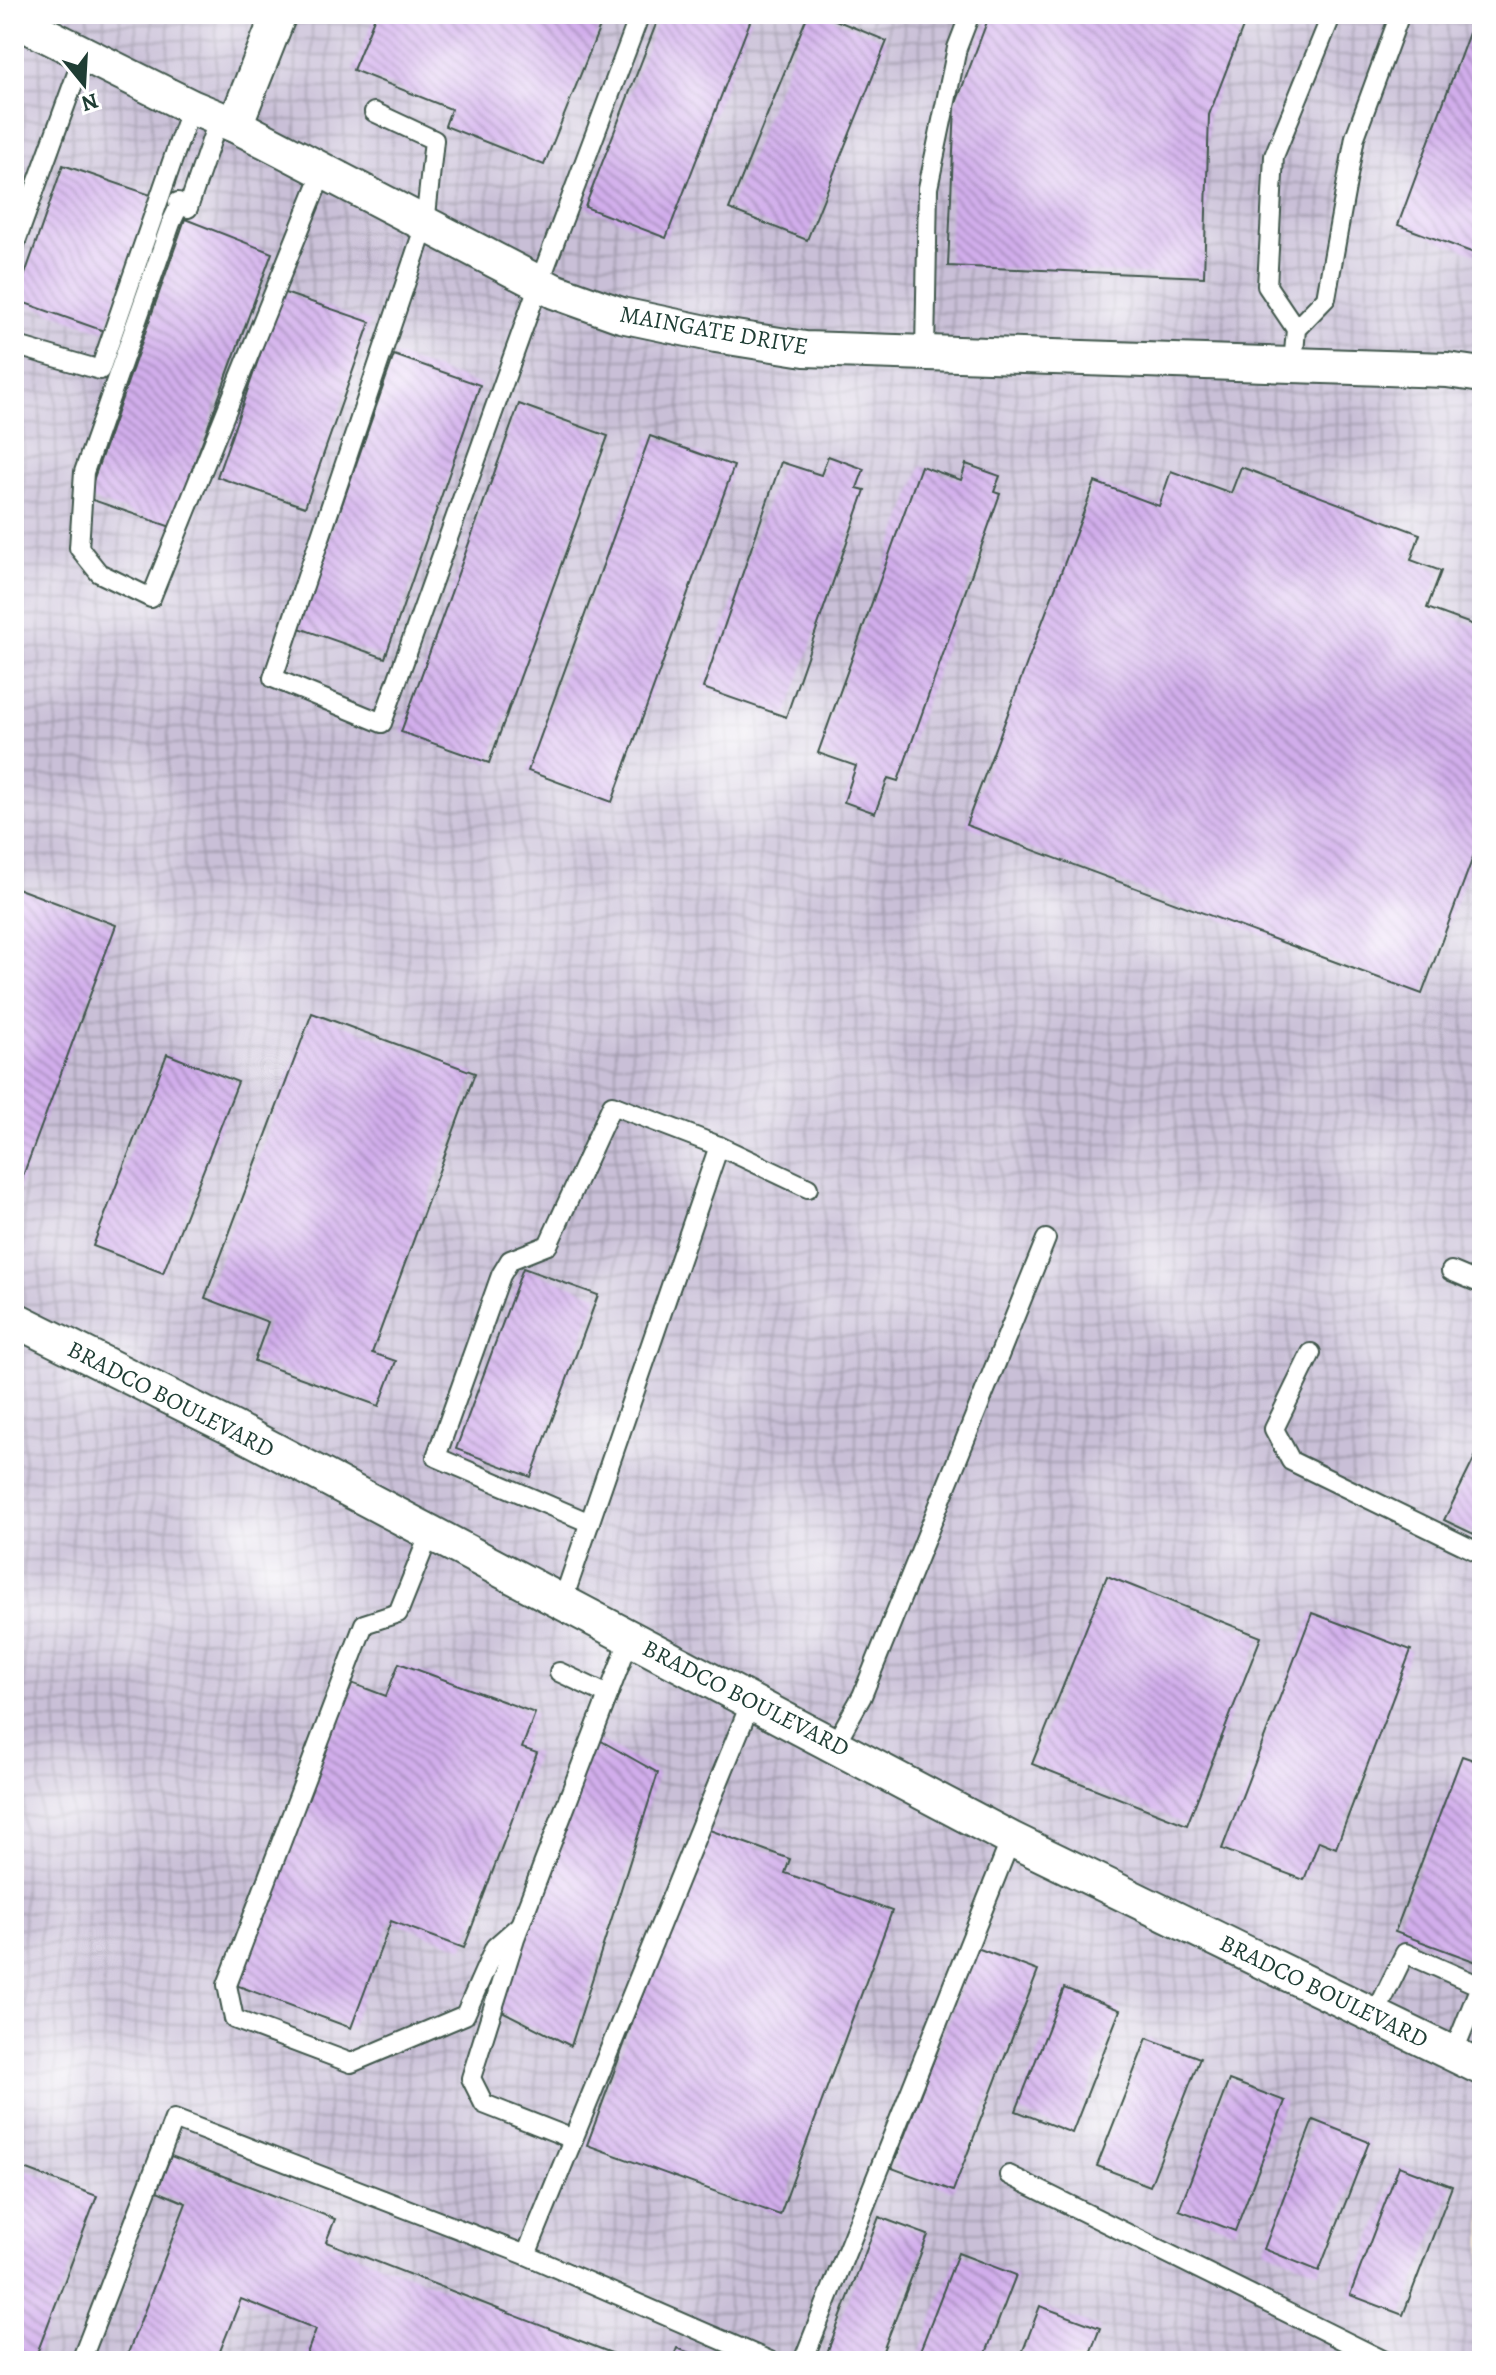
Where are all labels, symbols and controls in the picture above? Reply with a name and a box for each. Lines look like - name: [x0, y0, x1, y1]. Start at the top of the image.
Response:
- north arrow: [44, 44, 124, 124]
- text: N: [78, 85, 102, 119]
- street label: MAINGATE DRIVE: [617, 298, 811, 362]
- street label: BRADCO BOULEVARD: [62, 1333, 280, 1465]
- street label: BRADCO BOULEVARD: [637, 1632, 855, 1764]
- street label: BRADCO BOULEVARD: [1214, 1927, 1434, 2055]

